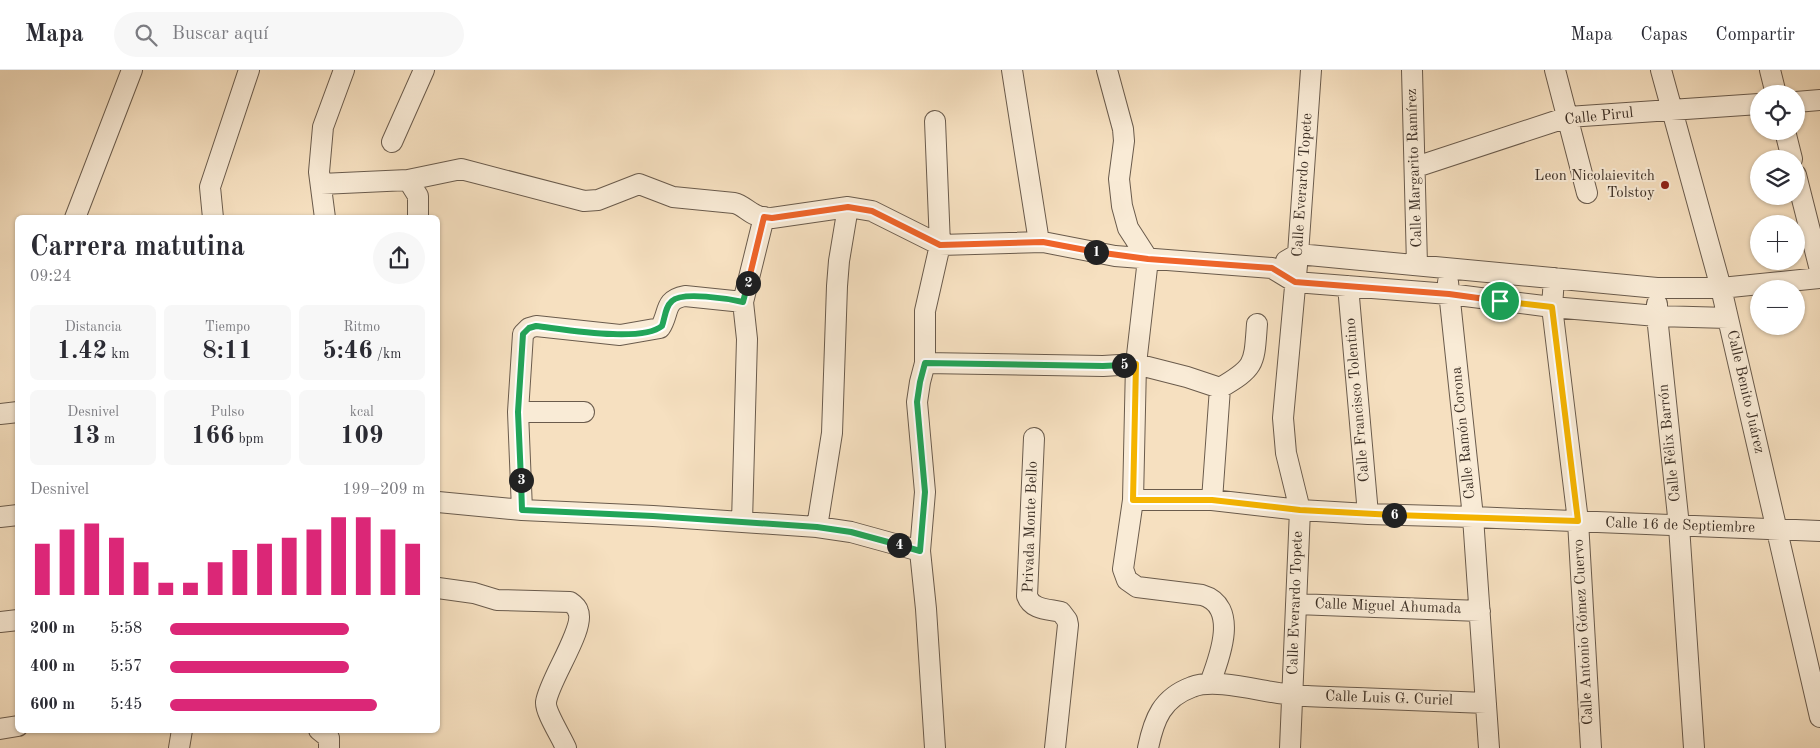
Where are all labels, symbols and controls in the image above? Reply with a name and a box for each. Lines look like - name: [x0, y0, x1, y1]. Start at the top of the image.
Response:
- search box: [114, 12, 464, 57]
- icon: search: [132, 21, 160, 49]
- text: Mapa: [25, 23, 84, 47]
- text: Buscar aquí: [172, 25, 268, 44]
- text: Mapa: [1570, 26, 1613, 44]
- text: Capas: [1641, 26, 1688, 44]
- text: Compartir: [1716, 26, 1795, 44]
- map controls: [1750, 85, 1805, 335]
- button: locate: [1750, 85, 1805, 140]
- street label: Calle Margarito Ramírez: [1405, 88, 1425, 248]
- street label: Calle Pirul: [1564, 106, 1634, 128]
- street label: Calle Everardo Topete: [1290, 112, 1316, 257]
- button: layers: [1750, 150, 1805, 205]
- place label: Leon Nicolaievitch Tolstoy: [1534, 169, 1655, 201]
- marker: Leon Nicolaievitch Tolstoy: [1659, 179, 1671, 191]
- button: +: [1750, 215, 1805, 270]
- button: share: [373, 232, 425, 284]
- text: Carrera matutina: [30, 234, 245, 262]
- pin: 1: [1084, 240, 1108, 264]
- text: 1: [1092, 245, 1101, 259]
- text: 09:24: [30, 269, 72, 285]
- pin: 2: [736, 270, 760, 296]
- text: 2: [744, 276, 753, 290]
- pin: [1479, 280, 1521, 322]
- button: −: [1750, 280, 1805, 335]
- icon: arrive: [1486, 287, 1514, 315]
- street label: Calle Francisco Tolentino: [1343, 317, 1373, 483]
- text: Distancia: [65, 320, 122, 334]
- text: Tiempo: [205, 320, 250, 334]
- text: Ritmo: [343, 320, 380, 334]
- street label: Calle Benito Juárez: [1724, 329, 1766, 455]
- text: 1.42: [57, 339, 107, 364]
- text: 8:11: [202, 339, 253, 364]
- text: 5:46: [322, 339, 373, 364]
- text: km: [107, 347, 130, 361]
- text: /km: [373, 347, 401, 361]
- pin: 5: [1112, 352, 1136, 378]
- text: 5: [1120, 358, 1129, 372]
- street label: Calle Ramón Corona: [1450, 365, 1478, 500]
- street label: Calle Félix Barrón: [1656, 383, 1684, 503]
- text: Desnivel: [67, 405, 119, 419]
- text: Pulso: [211, 405, 244, 419]
- text: kcal: [350, 405, 374, 419]
- text: 13: [71, 424, 100, 449]
- text: 166: [191, 424, 235, 449]
- text: 109: [340, 424, 384, 449]
- text: m: [100, 432, 115, 446]
- text: bpm: [235, 432, 264, 446]
- street label: Privada Monte Bello: [1021, 461, 1041, 593]
- pin: 3: [508, 468, 534, 492]
- text: 3: [517, 473, 526, 487]
- text: Desnivel: [30, 482, 89, 498]
- text: 199–209 m: [342, 482, 425, 498]
- pin: 6: [1382, 502, 1406, 528]
- text: 6: [1390, 508, 1399, 522]
- street label: Calle 16 de Septiembre: [1605, 516, 1755, 536]
- street label: Calle Everardo Topete: [1286, 531, 1306, 675]
- pin: 4: [886, 532, 912, 558]
- text: 4: [895, 538, 904, 552]
- street label: Calle Antonio Gómez Cuervo: [1572, 539, 1596, 725]
- street label: Calle Miguel Ahumada: [1314, 597, 1462, 617]
- text: 200 m: [30, 621, 75, 637]
- text: 5:58: [110, 621, 142, 637]
- text: 400 m: [30, 659, 75, 675]
- text: 5:57: [110, 659, 142, 675]
- street label: Calle Luis G. Curiel: [1325, 689, 1453, 709]
- text: 600 m: [30, 697, 75, 713]
- text: 5:45: [110, 697, 142, 713]

